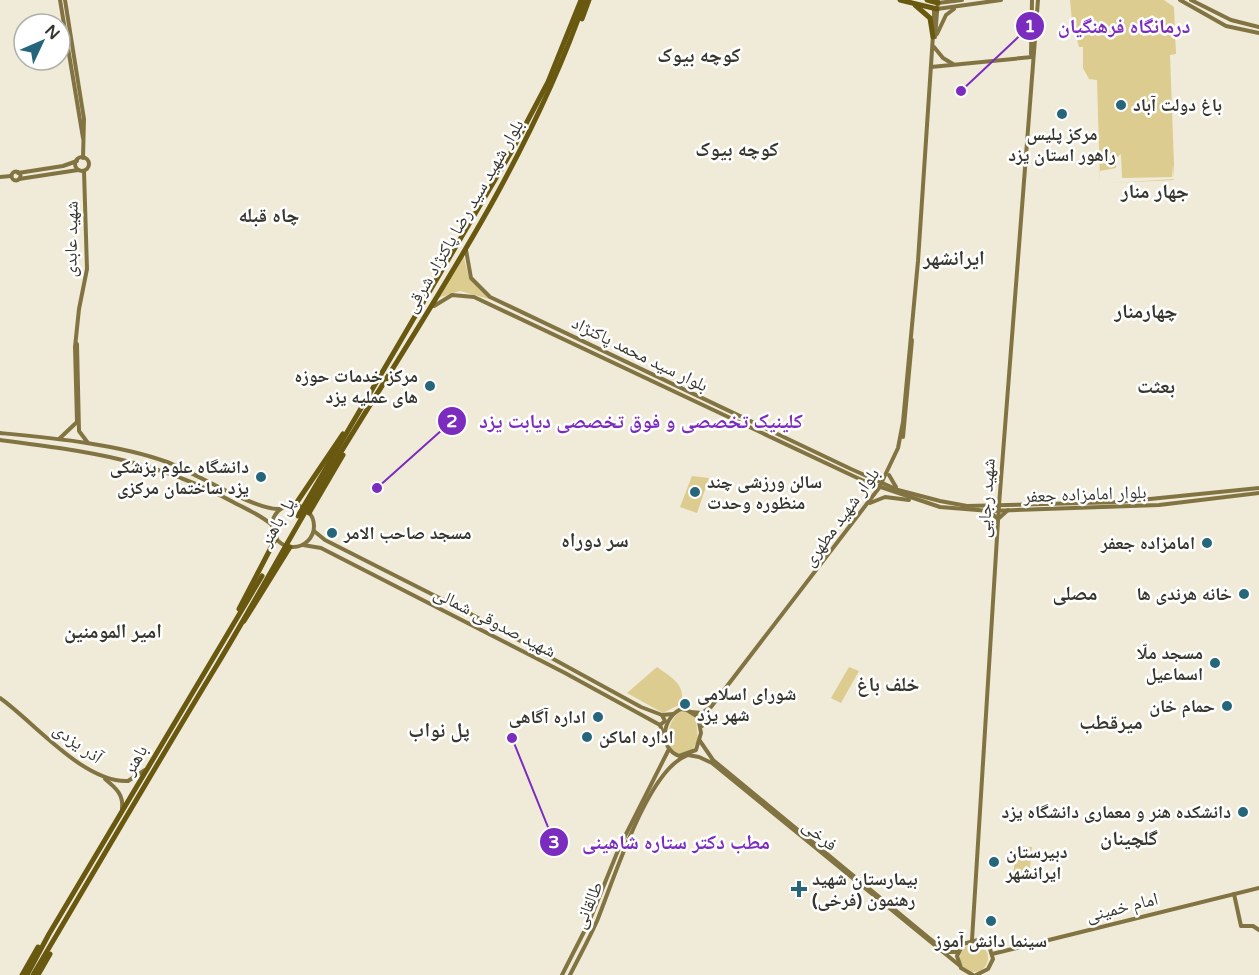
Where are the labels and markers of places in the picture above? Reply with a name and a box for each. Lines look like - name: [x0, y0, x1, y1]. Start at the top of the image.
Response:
- callout: درمانگاه فرهنگیان: [1015, 7, 1202, 45]
- place label: باغ دولت آباد: [1133, 94, 1222, 116]
- marker: باغ دولت آباد: [1114, 98, 1128, 112]
- marker: مرکز پلیس راهور استان یزد: [1055, 107, 1069, 121]
- place label: مرکز پلیس راهور استان یزد: [1008, 123, 1116, 166]
- place label: مرکز خدمات حوزه های عملیه یزد: [294, 365, 418, 408]
- marker: مرکز خدمات حوزه های عملیه یزد: [423, 379, 437, 393]
- callout: کلینیک تخصصی و فوق تخصصی دیابت یزد: [437, 402, 815, 440]
- place label: دانشگاه علوم پزشکی یزد ساختمان مرکزی: [110, 456, 249, 499]
- marker: دانشگاه علوم پزشکی یزد ساختمان مرکزی: [254, 470, 268, 484]
- place label: سالن ورزشی چند منظوره وحدت: [707, 471, 822, 514]
- marker: سالن ورزشی چند منظوره وحدت: [688, 485, 702, 499]
- place label: مسجد صاحب الامر: [343, 522, 471, 544]
- marker: مسجد صاحب الامر: [325, 526, 339, 540]
- place label: امامزاده جعفر: [1100, 532, 1195, 554]
- marker: امامزاده جعفر: [1200, 536, 1214, 550]
- place label: خانه هرندی ها: [1136, 583, 1232, 605]
- marker: خانه هرندی ها: [1237, 587, 1251, 601]
- place label: مسجد ملّا اسماعیل: [1137, 642, 1203, 685]
- marker: مسجد ملّا اسماعیل: [1208, 656, 1222, 670]
- place label: شورای اسلامی شهر یزد: [697, 683, 796, 726]
- place label: حمام خان: [1149, 695, 1215, 718]
- marker: شورای اسلامی شهر یزد: [678, 697, 692, 711]
- marker: حمام خان: [1220, 699, 1234, 713]
- place label: اداره آگاهی: [509, 706, 586, 728]
- marker: اداره آگاهی: [591, 710, 605, 724]
- place label: اداره اماکن: [599, 726, 674, 748]
- marker: اداره اماکن: [580, 730, 594, 744]
- place label: دانشکده هنر و معماری دانشگاه یزد: [1002, 801, 1231, 823]
- marker: دانشکده هنر و معماری دانشگاه یزد: [1236, 805, 1250, 819]
- callout: مطب دکتر ستاره شاهینی: [539, 823, 782, 861]
- place label: دبیرستان ایرانشهر: [1005, 841, 1068, 884]
- marker: دبیرستان ایرانشهر: [987, 855, 1001, 869]
- place label: بیمارستان شهید رهنمون (فرخی): [812, 868, 918, 911]
- marker: بیمارستان شهید رهنمون (فرخی): [790, 880, 808, 898]
- marker: سینما دانش آموز: [984, 914, 998, 928]
- place label: سینما دانش آموز: [934, 930, 1047, 952]

